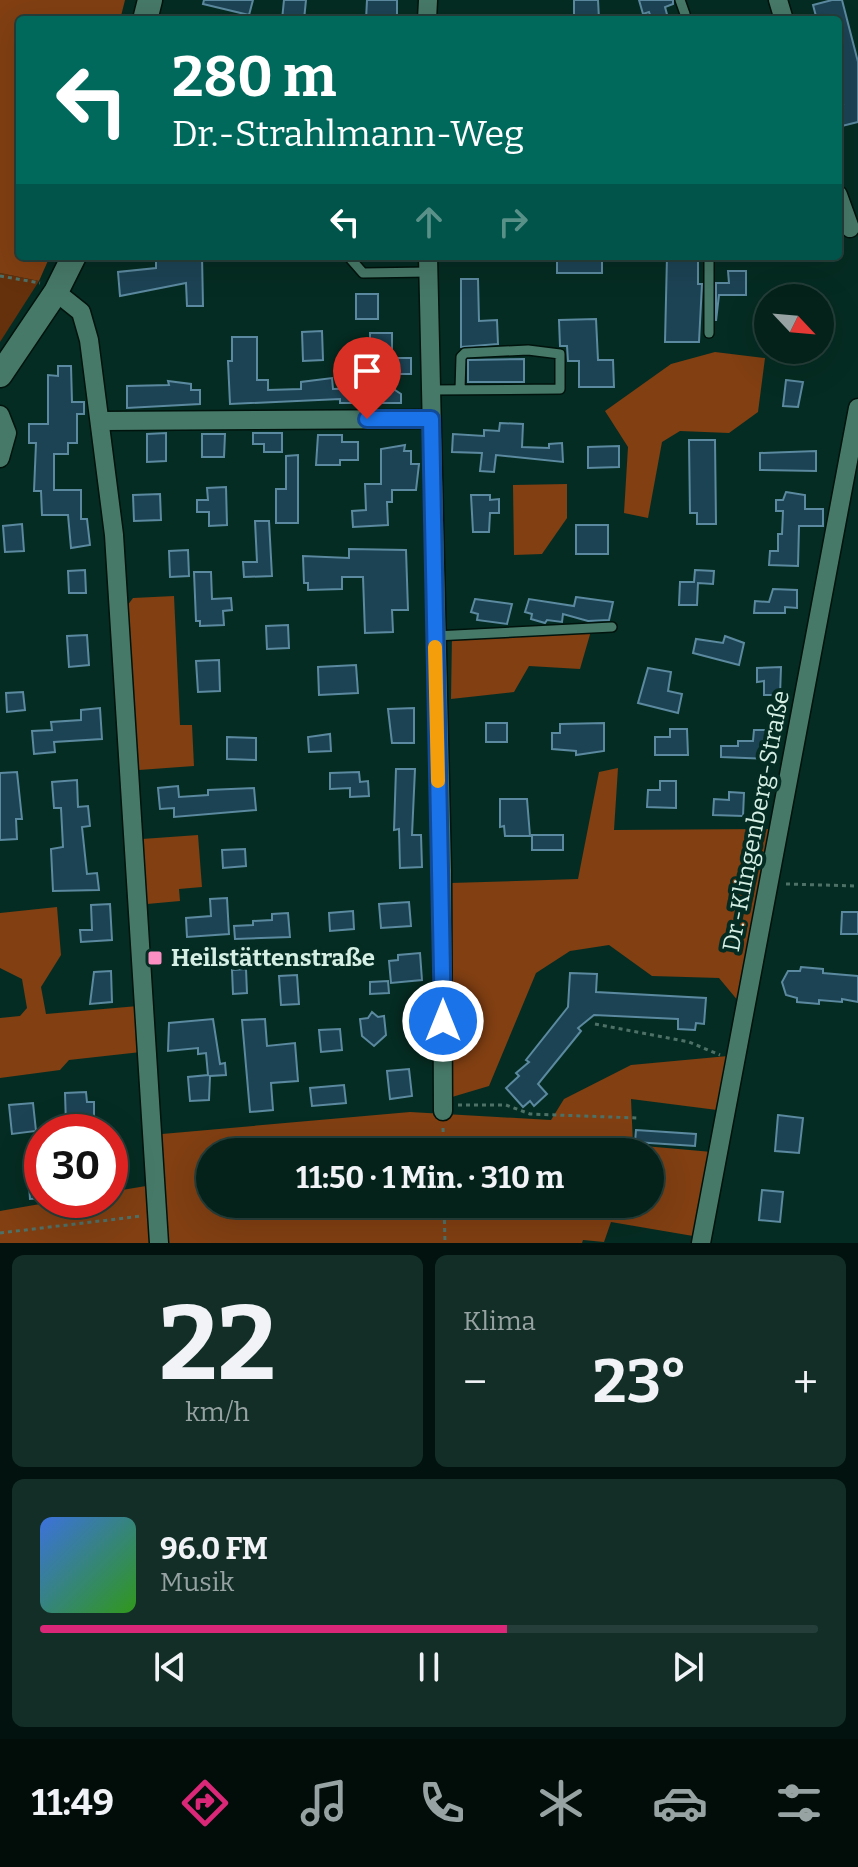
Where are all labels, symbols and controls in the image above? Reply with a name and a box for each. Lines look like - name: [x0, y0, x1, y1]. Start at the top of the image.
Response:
- text: 280 m: [172, 44, 336, 111]
- icon: left: [40, 48, 144, 152]
- text: Dr.-Strahlmann-Weg: [172, 112, 524, 156]
- icon: left: [323, 200, 367, 244]
- icon: ahead: [407, 200, 451, 244]
- icon: right: [491, 200, 535, 244]
- north arrow: [754, 284, 834, 364]
- map controls: [754, 284, 834, 364]
- pin: [333, 337, 401, 419]
- icon: arrive: [345, 349, 389, 393]
- street label: Dr.-Klingenberg-Straße: [717, 688, 795, 954]
- place label: Heilstättenstraße: [171, 944, 375, 972]
- marker: Heilstättenstraße: [146, 949, 164, 967]
- position arrow: [401, 979, 485, 1063]
- speed limit sign: 30: [24, 1114, 128, 1218]
- text: 11:50 · 1 Min. · 310 m: [296, 1160, 564, 1196]
- text: 22: [159, 1282, 276, 1407]
- text: Klima: [463, 1306, 536, 1337]
- text: 23°: [593, 1346, 687, 1418]
- text: −: [463, 1356, 487, 1409]
- text: +: [793, 1356, 818, 1409]
- text: km/h: [185, 1397, 250, 1428]
- text: 96.0 FM: [160, 1531, 268, 1567]
- text: Musik: [160, 1567, 234, 1598]
- icon: previous: [148, 1645, 192, 1689]
- icon: pause: [407, 1645, 451, 1689]
- icon: next: [666, 1645, 710, 1689]
- icon: directions: [177, 1775, 233, 1831]
- icon: music: [296, 1775, 352, 1831]
- icon: phone: [414, 1775, 470, 1831]
- icon: climate: [533, 1775, 589, 1831]
- icon: car: [652, 1775, 708, 1831]
- icon: filters: [771, 1775, 827, 1831]
- text: 11:49: [31, 1781, 114, 1825]

